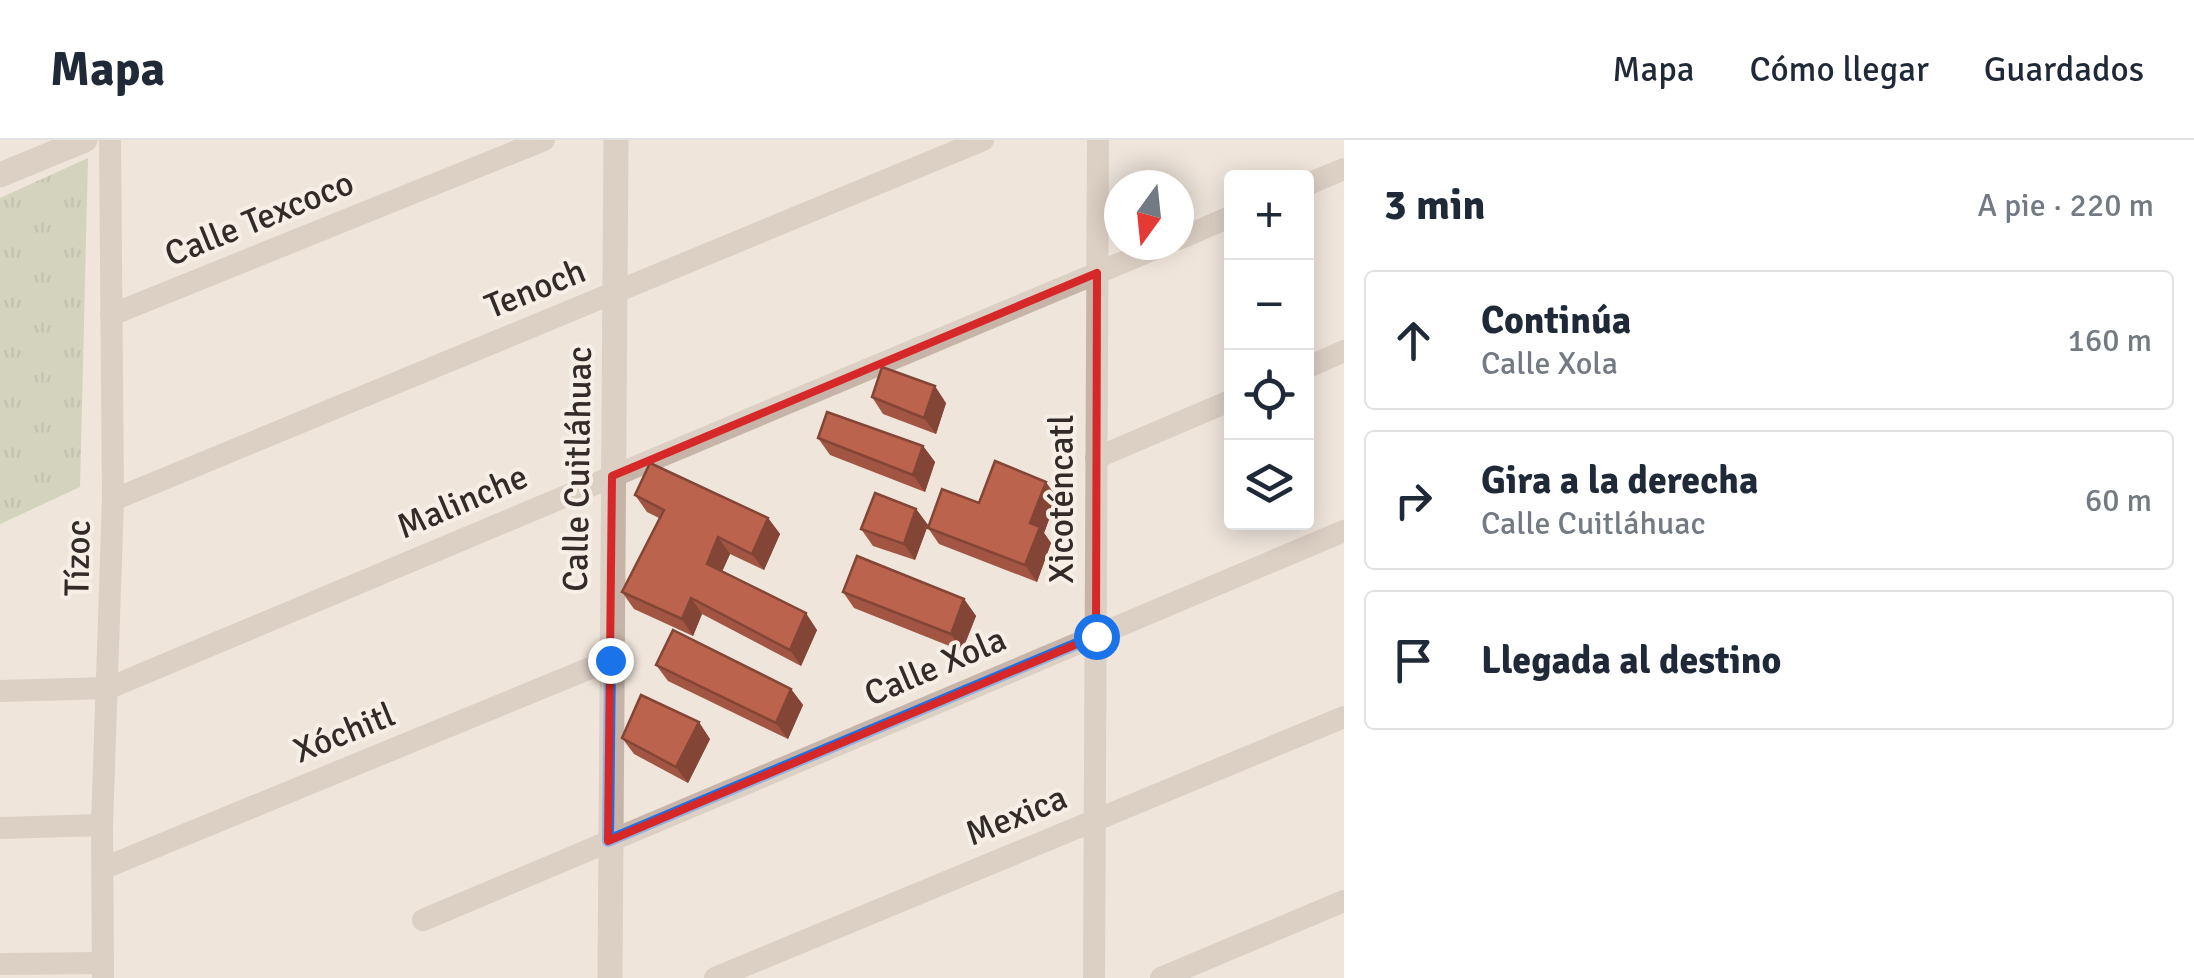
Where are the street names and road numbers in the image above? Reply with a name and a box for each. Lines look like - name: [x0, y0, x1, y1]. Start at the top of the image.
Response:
- street label: Calle Texcoco: [158, 161, 360, 276]
- street label: Tenoch: [479, 249, 592, 328]
- street label: Calle Cuitláhuac: [554, 346, 601, 592]
- street label: Xicoténcatl: [1040, 414, 1083, 584]
- street label: Malinche: [390, 455, 534, 548]
- street label: Tízoc: [55, 519, 100, 597]
- street label: Calle Xola: [858, 617, 1013, 716]
- street label: Xóchitl: [287, 693, 401, 772]
- street label: Mexica: [959, 776, 1073, 855]

